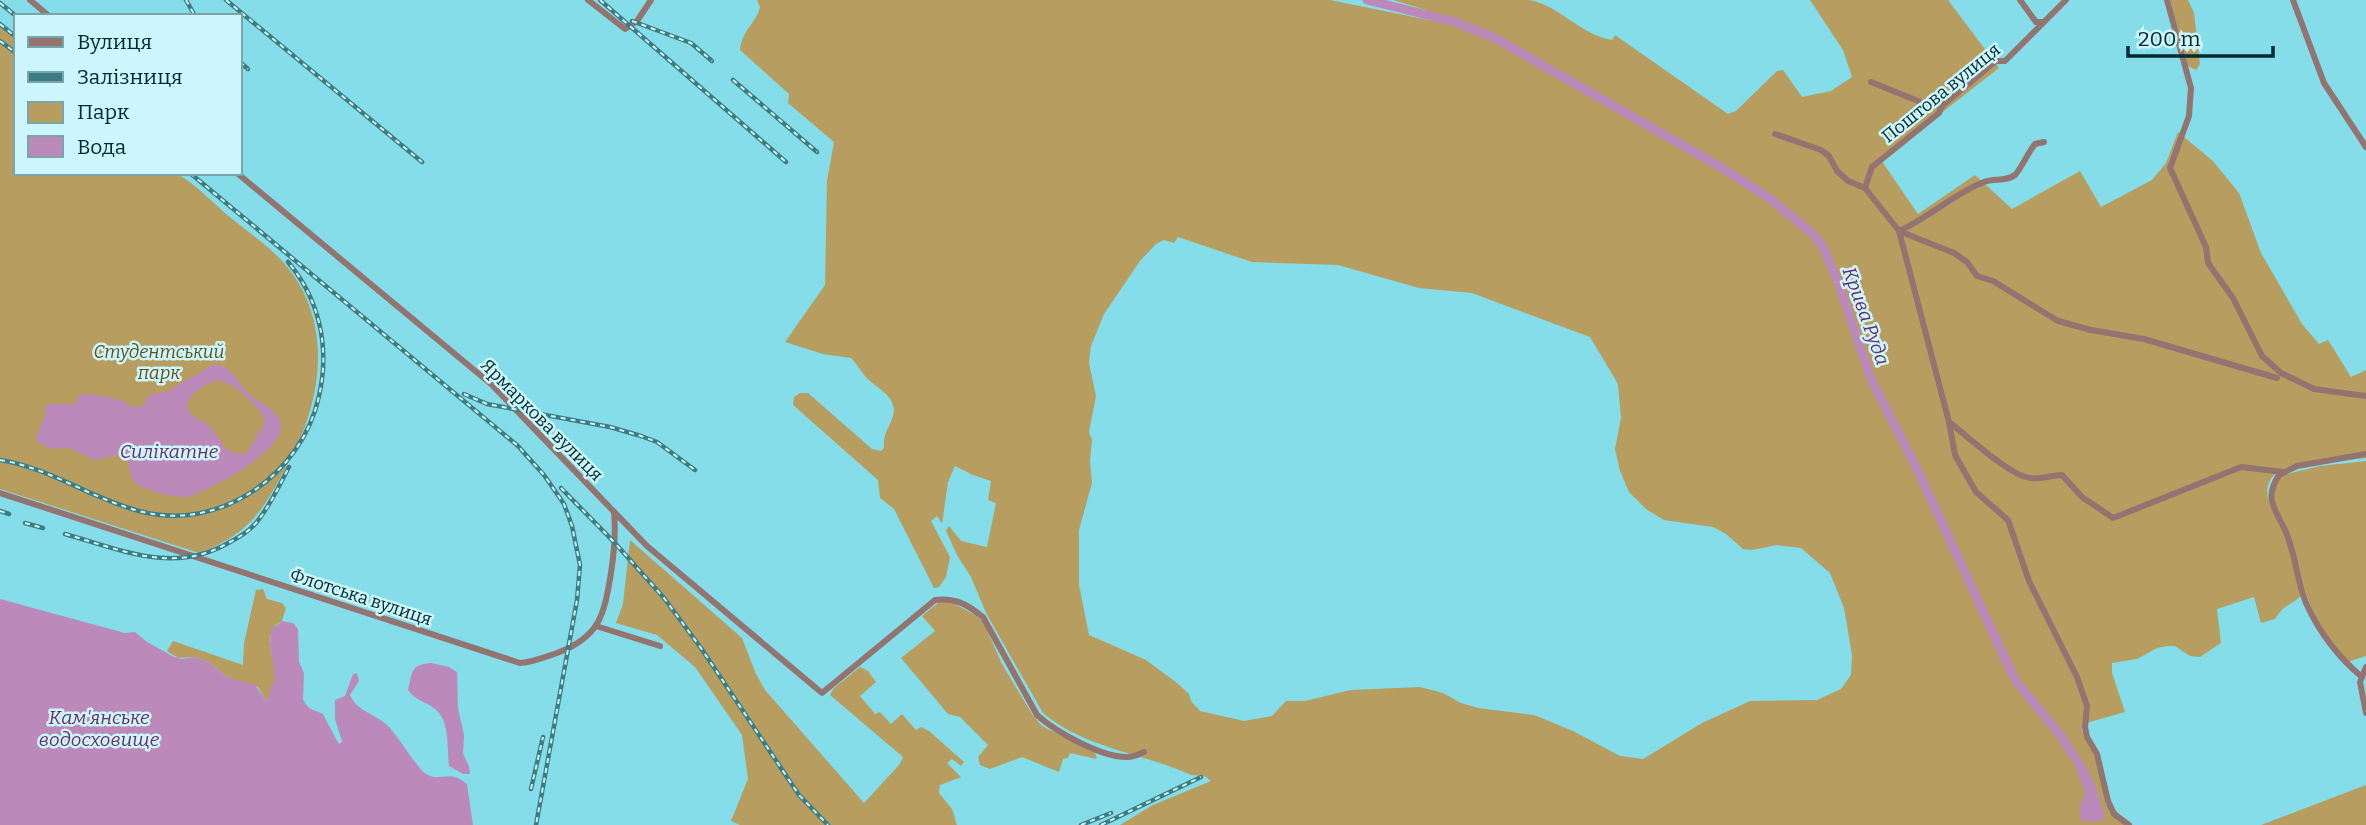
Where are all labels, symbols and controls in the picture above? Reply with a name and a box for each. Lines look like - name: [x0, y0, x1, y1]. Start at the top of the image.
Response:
- legend: [14, 14, 242, 175]
- scale bar: [2128, 14, 2273, 58]
- text: 200 m: [2138, 26, 2201, 52]
- text: Вулиця: [77, 29, 152, 55]
- street label: Поштова вулиця: [1877, 39, 2005, 147]
- text: Залізниця: [77, 64, 183, 90]
- text: Парк: [77, 99, 130, 125]
- text: Вода: [77, 134, 127, 160]
- water label: Крива Руда: [1838, 264, 1894, 368]
- park label: Студентський парк: [93, 341, 225, 384]
- street label: Ярмаркова вулиця: [476, 354, 608, 486]
- water label: Силікатне: [120, 440, 219, 463]
- street label: Флотська вулиця: [287, 564, 435, 630]
- water label: Кам'янське водосховище: [39, 706, 160, 751]

